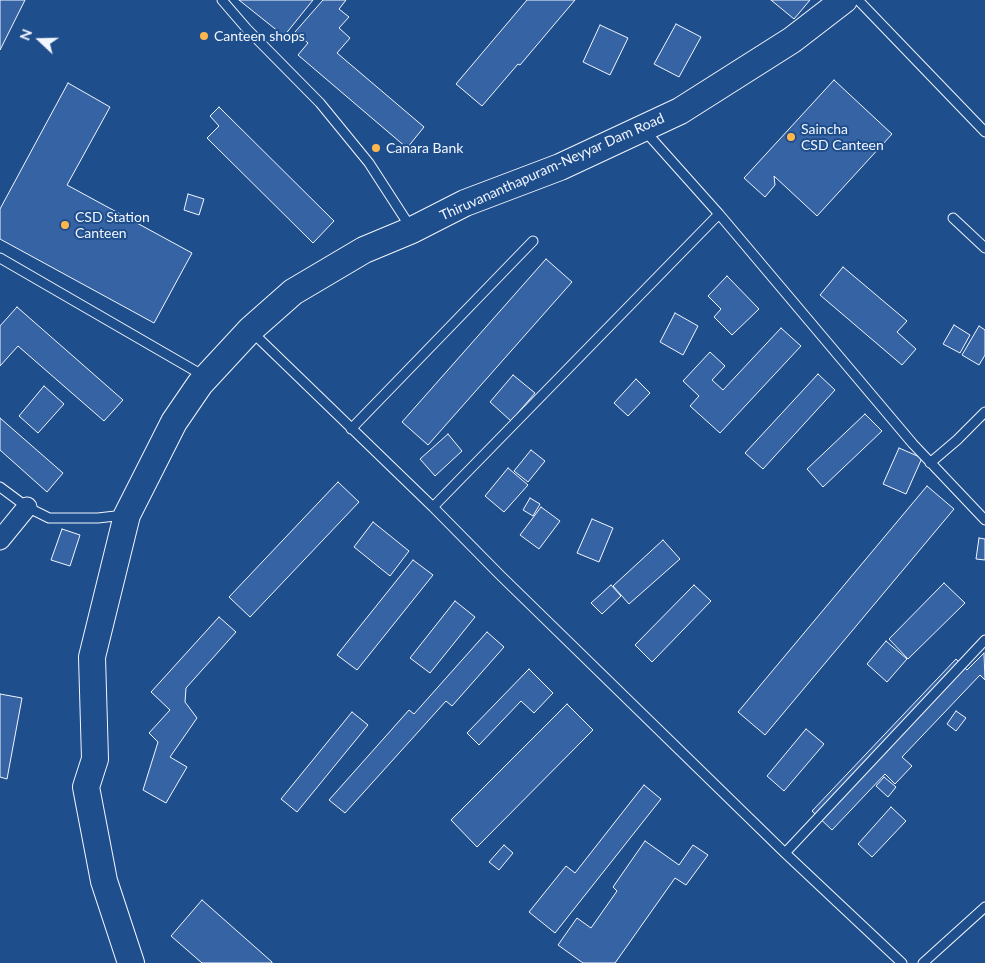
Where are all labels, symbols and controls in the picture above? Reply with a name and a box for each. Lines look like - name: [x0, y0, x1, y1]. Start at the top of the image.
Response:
- north arrow: [15, 15, 65, 65]
- text: N: [16, 26, 35, 43]
- place label: Canteen shops: [214, 28, 305, 44]
- marker: Canteen shops: [198, 30, 210, 42]
- street label: Thiruvananthapuram-Neyyar Dam Road: [437, 110, 667, 224]
- place label: Saincha CSD Canteen: [801, 121, 884, 154]
- marker: Saincha CSD Canteen: [785, 131, 797, 143]
- place label: Canara Bank: [386, 140, 463, 156]
- marker: Canara Bank: [370, 142, 382, 154]
- place label: CSD Station Canteen: [75, 209, 150, 242]
- marker: CSD Station Canteen: [59, 219, 71, 231]

